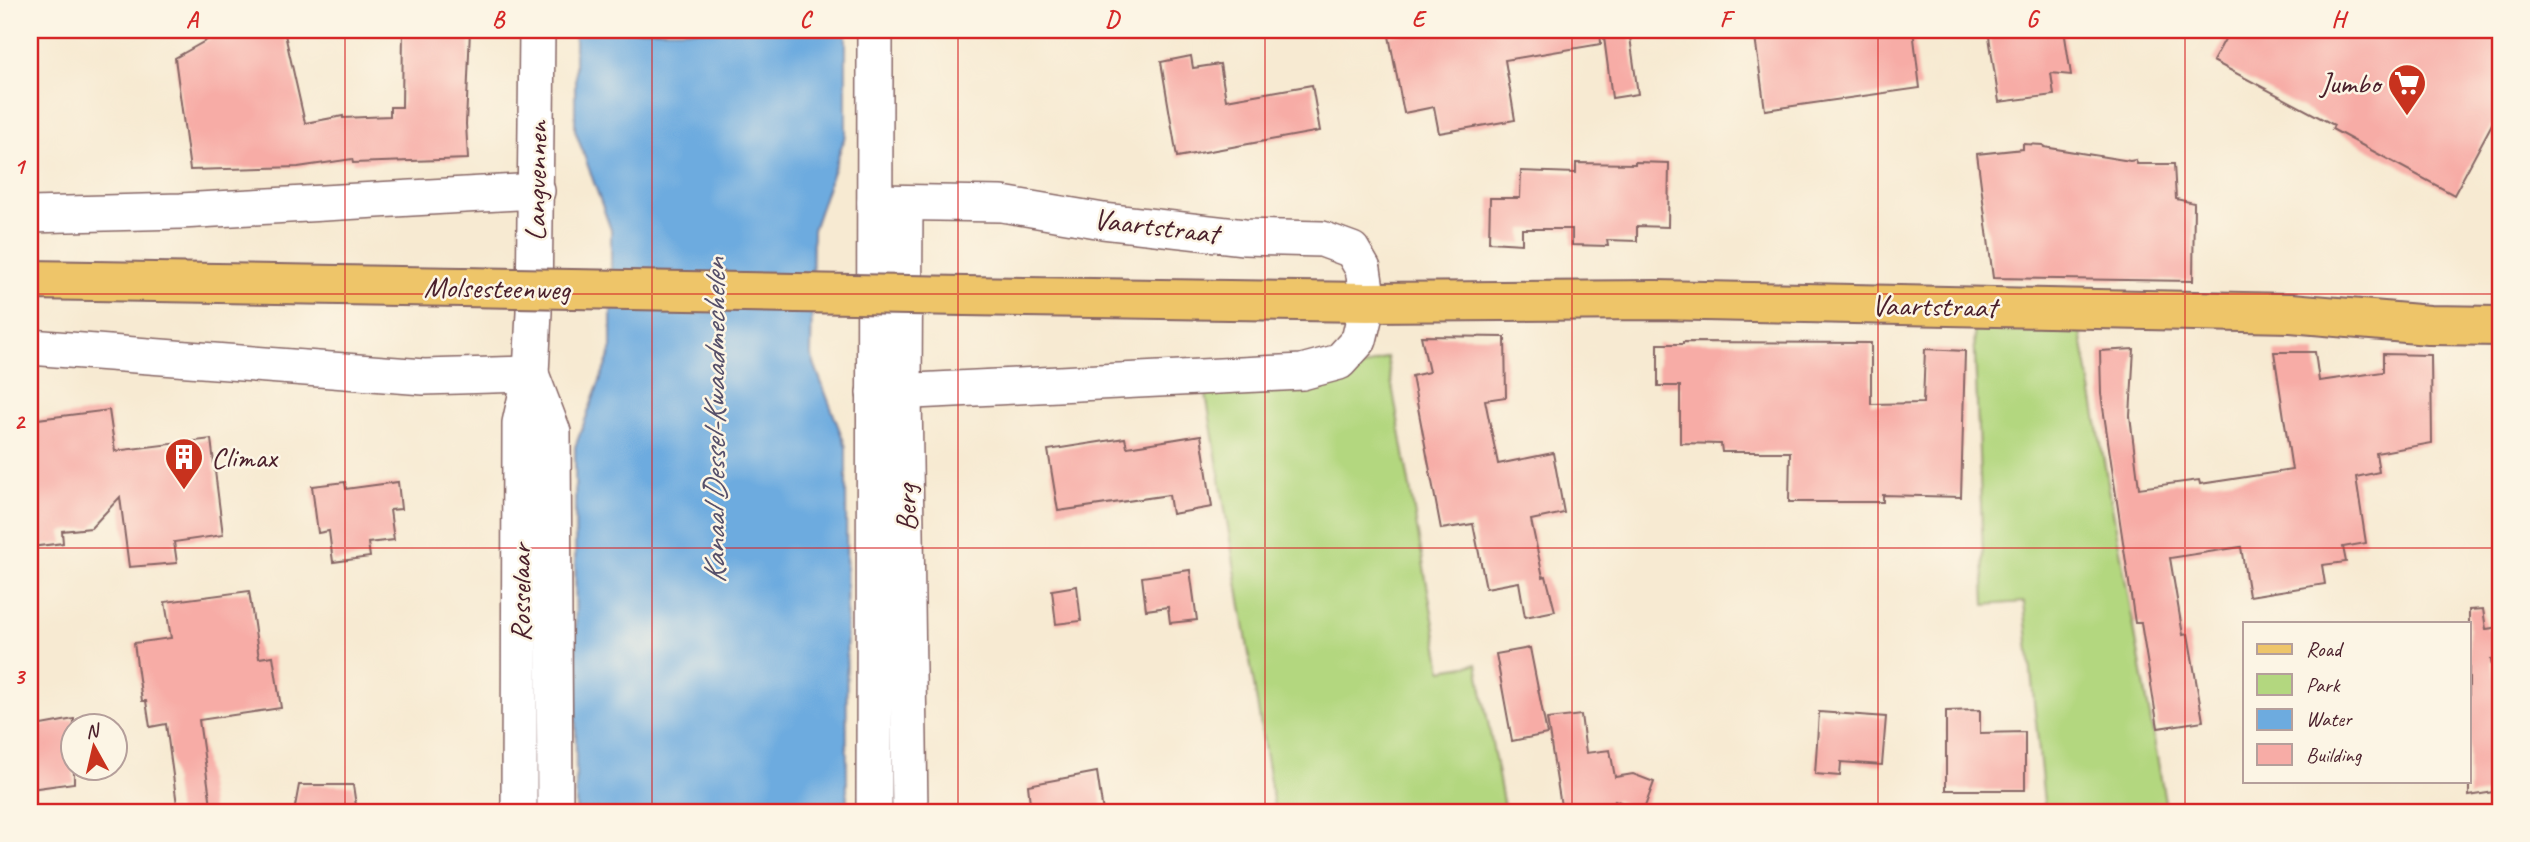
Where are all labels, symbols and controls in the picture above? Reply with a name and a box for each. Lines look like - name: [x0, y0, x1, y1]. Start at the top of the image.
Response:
- text: A: [186, 5, 200, 34]
- text: B: [492, 5, 506, 34]
- text: C: [800, 5, 814, 34]
- text: D: [1105, 5, 1121, 34]
- text: E: [1412, 5, 1428, 34]
- text: F: [1720, 5, 1736, 34]
- text: G: [2026, 5, 2041, 34]
- text: H: [2331, 5, 2349, 34]
- supermarket icon: Jumbo: [2386, 62, 2428, 117]
- place label: Jumbo: [2318, 64, 2383, 102]
- street label: Langvennen: [516, 119, 556, 241]
- text: 1: [14, 152, 27, 181]
- street label: Vaartstraat: [1091, 200, 1225, 253]
- water label: Kanaal Dessel-Kwaadmechelen: [694, 256, 735, 583]
- street label: Molsesteenweg: [424, 268, 572, 308]
- street label: Vaartstraat: [1871, 286, 2001, 326]
- text: 2: [14, 407, 27, 436]
- building icon: Climax: [163, 436, 205, 491]
- place label: Climax: [211, 438, 279, 476]
- street label: Berg: [887, 482, 925, 532]
- street label: Rosselaar: [501, 541, 539, 642]
- legend: [2243, 622, 2470, 782]
- text: Road: [2306, 636, 2345, 662]
- text: 3: [14, 662, 27, 691]
- text: Park: [2306, 672, 2341, 698]
- text: Water: [2306, 706, 2353, 732]
- north arrow: [60, 712, 130, 782]
- text: N: [84, 718, 102, 744]
- text: Building: [2306, 742, 2363, 768]

